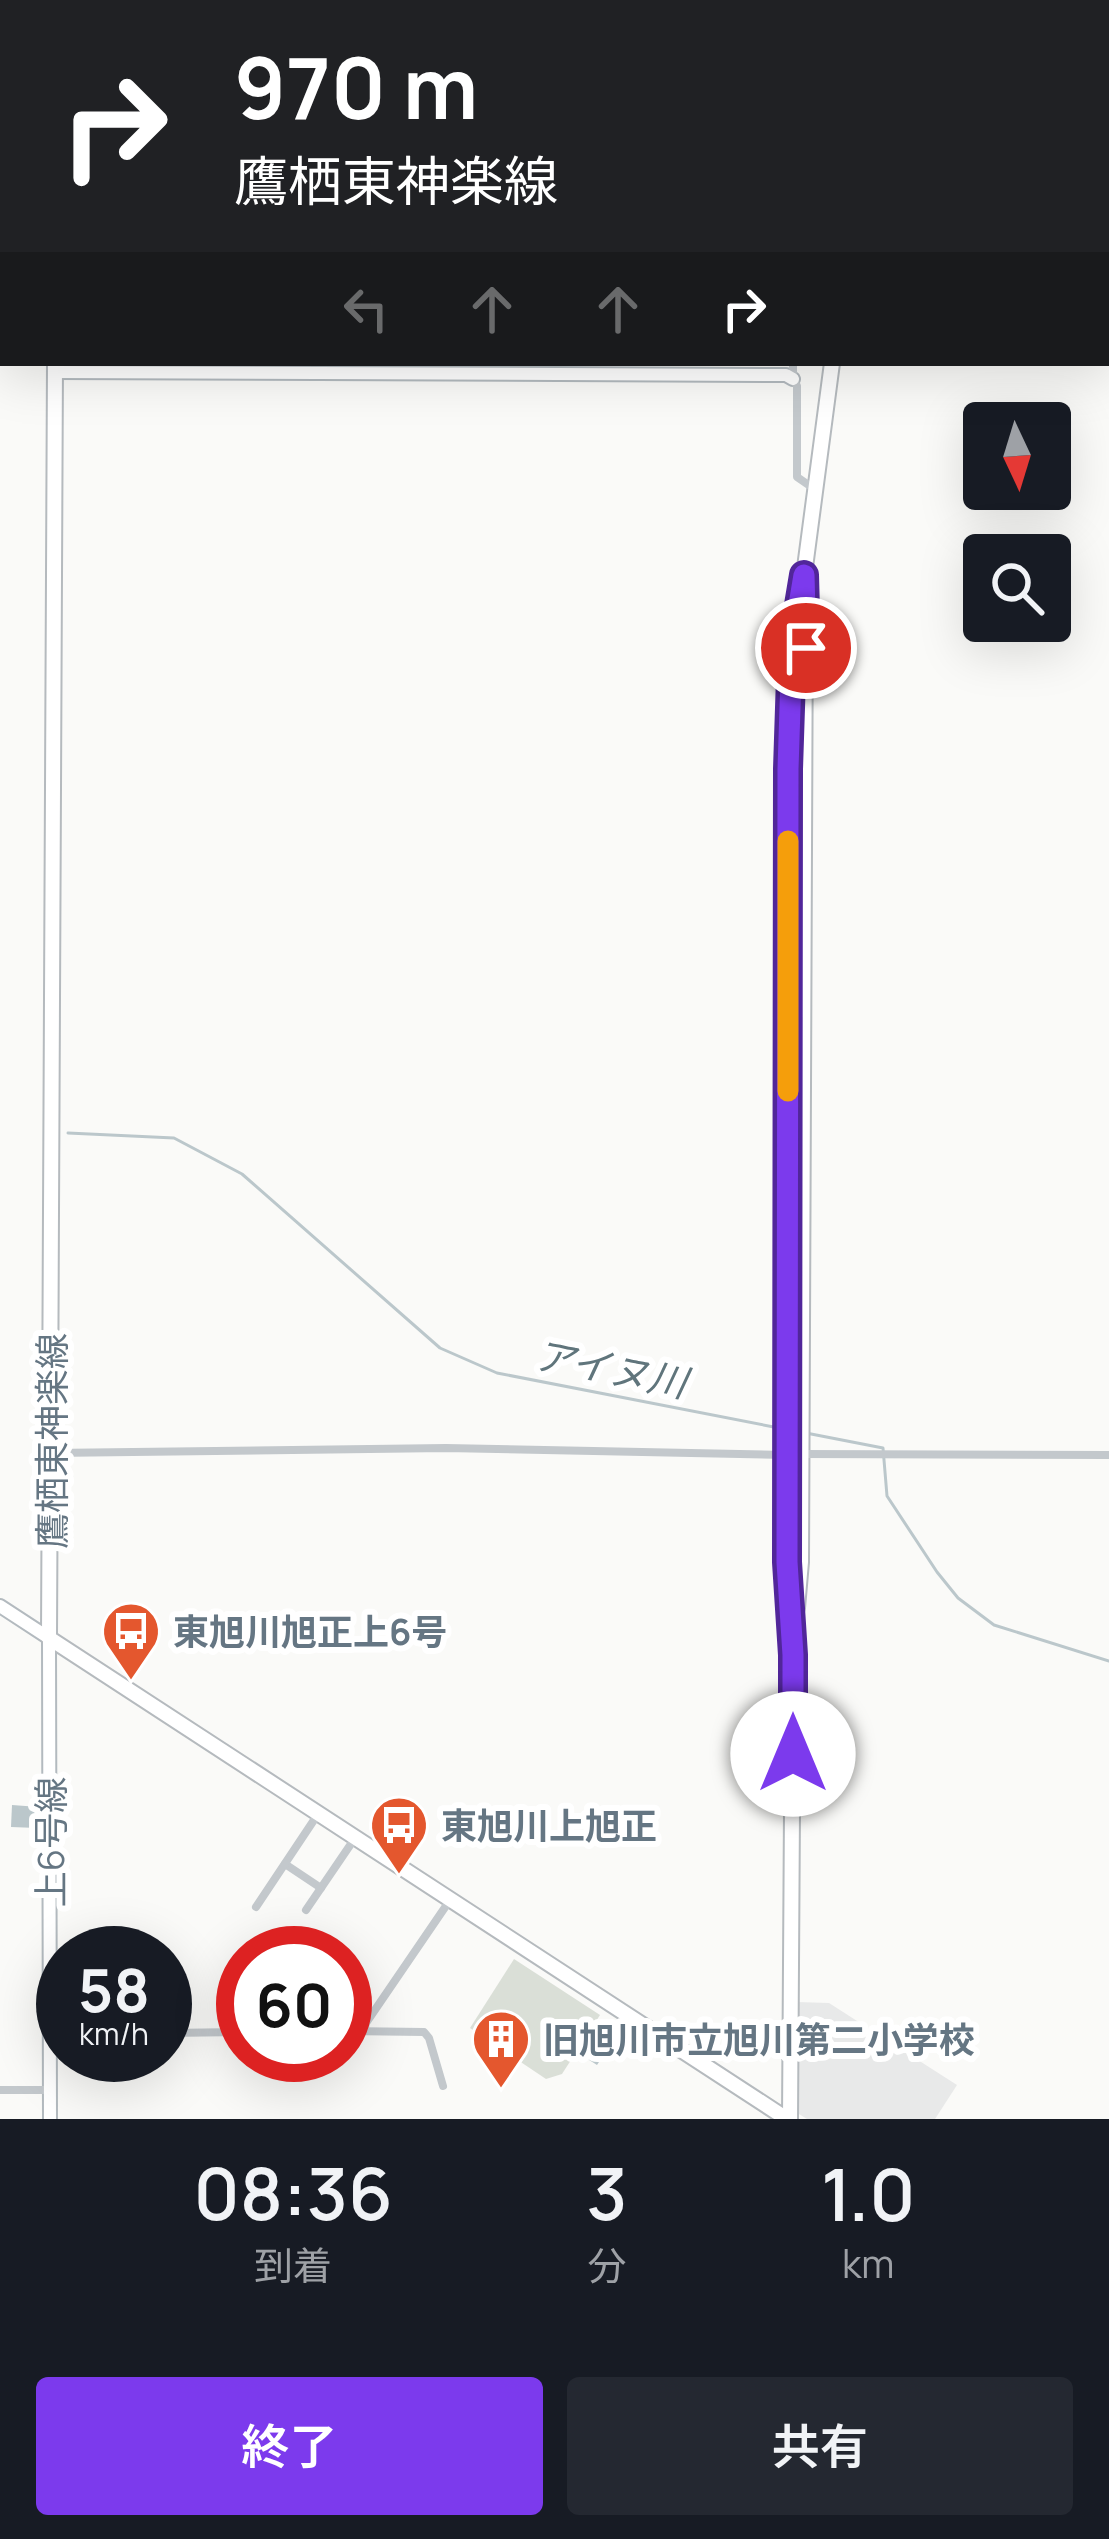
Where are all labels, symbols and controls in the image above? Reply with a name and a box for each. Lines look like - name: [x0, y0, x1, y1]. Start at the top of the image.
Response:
- text: 970 m: [234, 29, 478, 144]
- icon: right: [36, 48, 192, 204]
- text: 鷹栖東神楽線: [234, 143, 558, 217]
- icon: left: [333, 276, 399, 342]
- icon: ahead: [459, 276, 525, 342]
- icon: ahead: [585, 276, 651, 342]
- icon: right: [711, 276, 777, 342]
- north arrow: [963, 402, 1071, 510]
- map controls: [963, 402, 1071, 642]
- button: search: [963, 534, 1071, 642]
- pin: [755, 597, 857, 699]
- icon: arrive: [773, 615, 839, 681]
- water label: アイヌ川: [530, 1327, 696, 1410]
- street label: 鷹栖東神楽線: [27, 1333, 76, 1549]
- bus stop icon: 東旭川旭正上6号: [100, 1600, 162, 1682]
- place label: 東旭川旭正上6号: [173, 1607, 447, 1656]
- position arrow: [730, 1691, 856, 1817]
- street label: 上6号線: [26, 1777, 75, 1907]
- bus stop icon: 東旭川上旭正: [368, 1794, 430, 1876]
- place label: 東旭川上旭正: [441, 1801, 657, 1850]
- speed limit sign: 60: [216, 1926, 372, 2082]
- text: 58: [78, 1948, 150, 2030]
- building icon: 旧旭川市立旭川第二小学校: [470, 2008, 532, 2090]
- text: km/h: [79, 2013, 149, 2054]
- place label: 旧旭川市立旭川第二小学校: [543, 2015, 975, 2064]
- text: 08:36: [194, 2143, 393, 2242]
- text: 3: [586, 2143, 627, 2242]
- text: 1.0: [821, 2144, 915, 2243]
- text: km: [842, 2236, 894, 2290]
- text: 到着: [254, 2238, 332, 2292]
- text: 分: [587, 2238, 626, 2292]
- button: 終了: [36, 2377, 543, 2515]
- button: 共有: [567, 2377, 1073, 2515]

